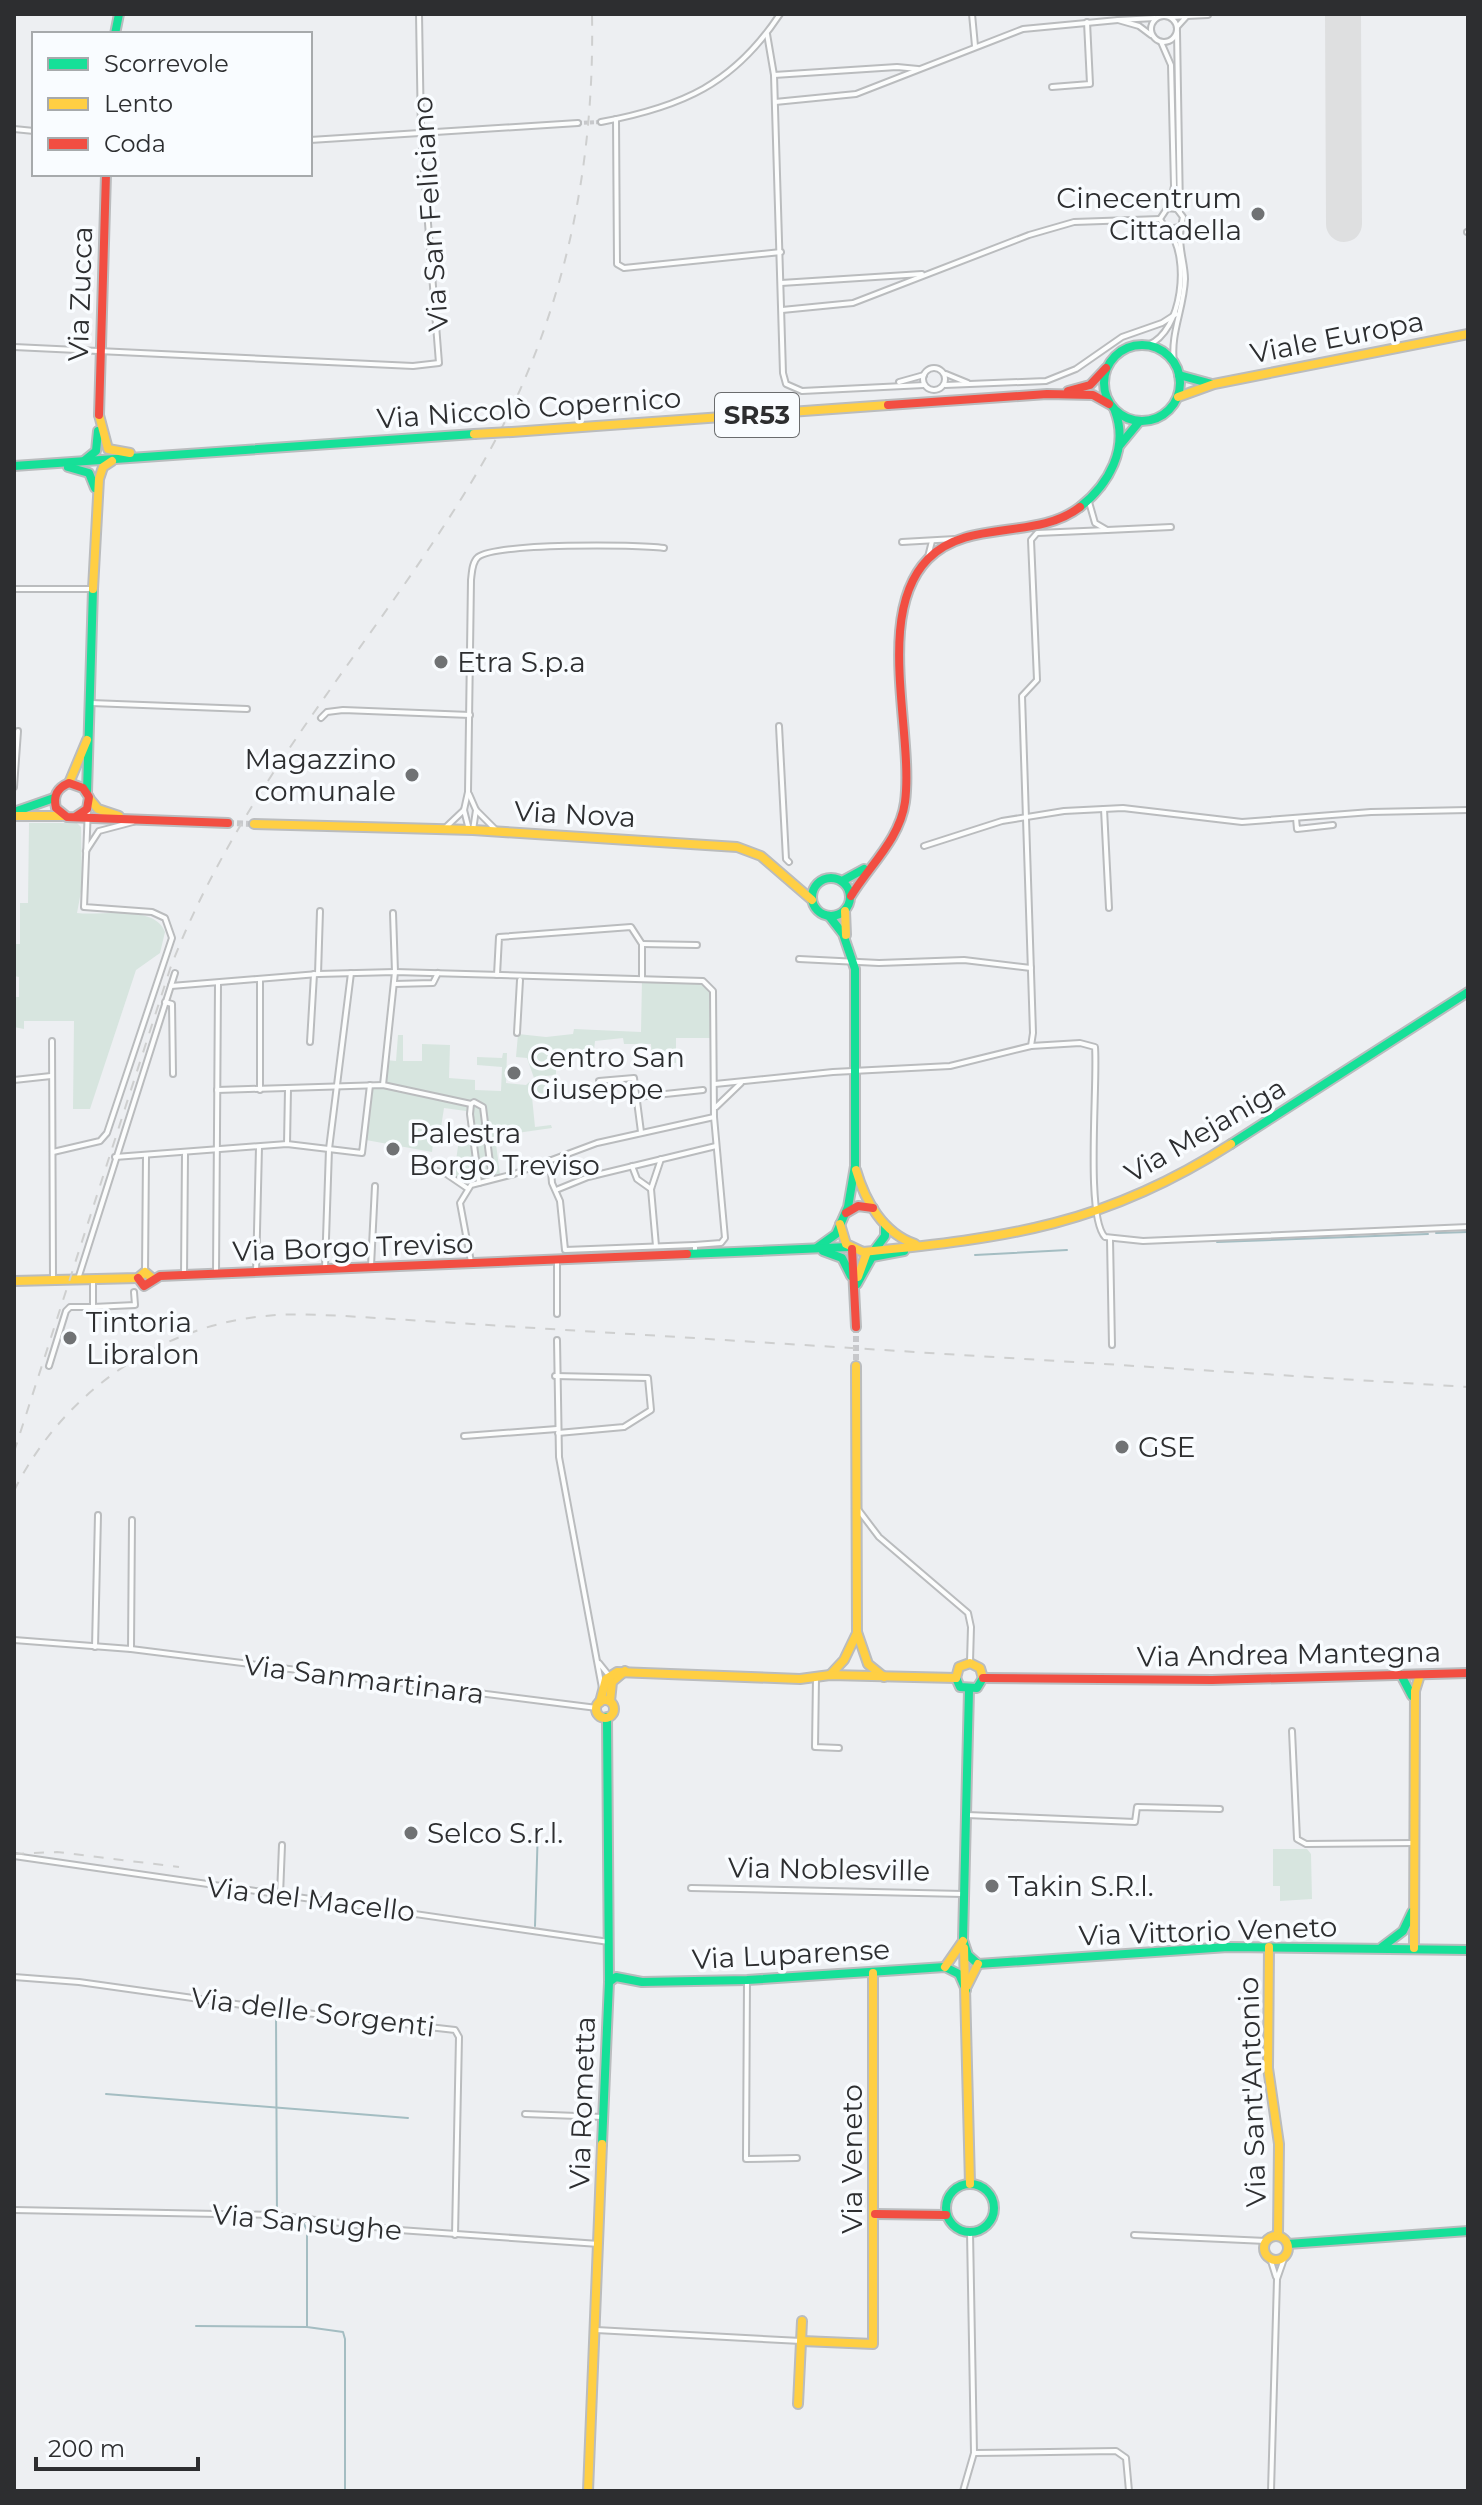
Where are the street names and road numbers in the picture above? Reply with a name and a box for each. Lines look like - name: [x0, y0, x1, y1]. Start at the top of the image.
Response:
- street label: Via San Feliciano: [405, 95, 455, 333]
- street label: Via Zucca: [61, 226, 99, 362]
- street label: Viale Europa: [1247, 304, 1427, 370]
- street label: Via Niccolò Copernico: [376, 380, 682, 436]
- road number: SR53: [715, 393, 799, 437]
- street label: Via Nova: [513, 794, 637, 834]
- street label: Via Mejaniga: [1118, 1070, 1292, 1190]
- street label: Via Borgo Treviso: [232, 1226, 474, 1268]
- street label: Via Andrea Mantegna: [1137, 1634, 1441, 1674]
- street label: Via Sanmartinara: [242, 1647, 486, 1711]
- street label: Via Noblesville: [728, 1850, 930, 1888]
- street label: Via del Macello: [205, 1869, 417, 1929]
- street label: Via Vittorio Veneto: [1078, 1909, 1338, 1953]
- street label: Via Luparense: [691, 1932, 891, 1976]
- street label: Via Sant'Antonio: [1231, 1976, 1273, 2208]
- street label: Via delle Sorgenti: [189, 1980, 437, 2044]
- street label: Via Rometta: [562, 2016, 602, 2190]
- street label: Via Veneto: [835, 2084, 869, 2234]
- street label: Via Sansughe: [211, 2197, 403, 2247]

